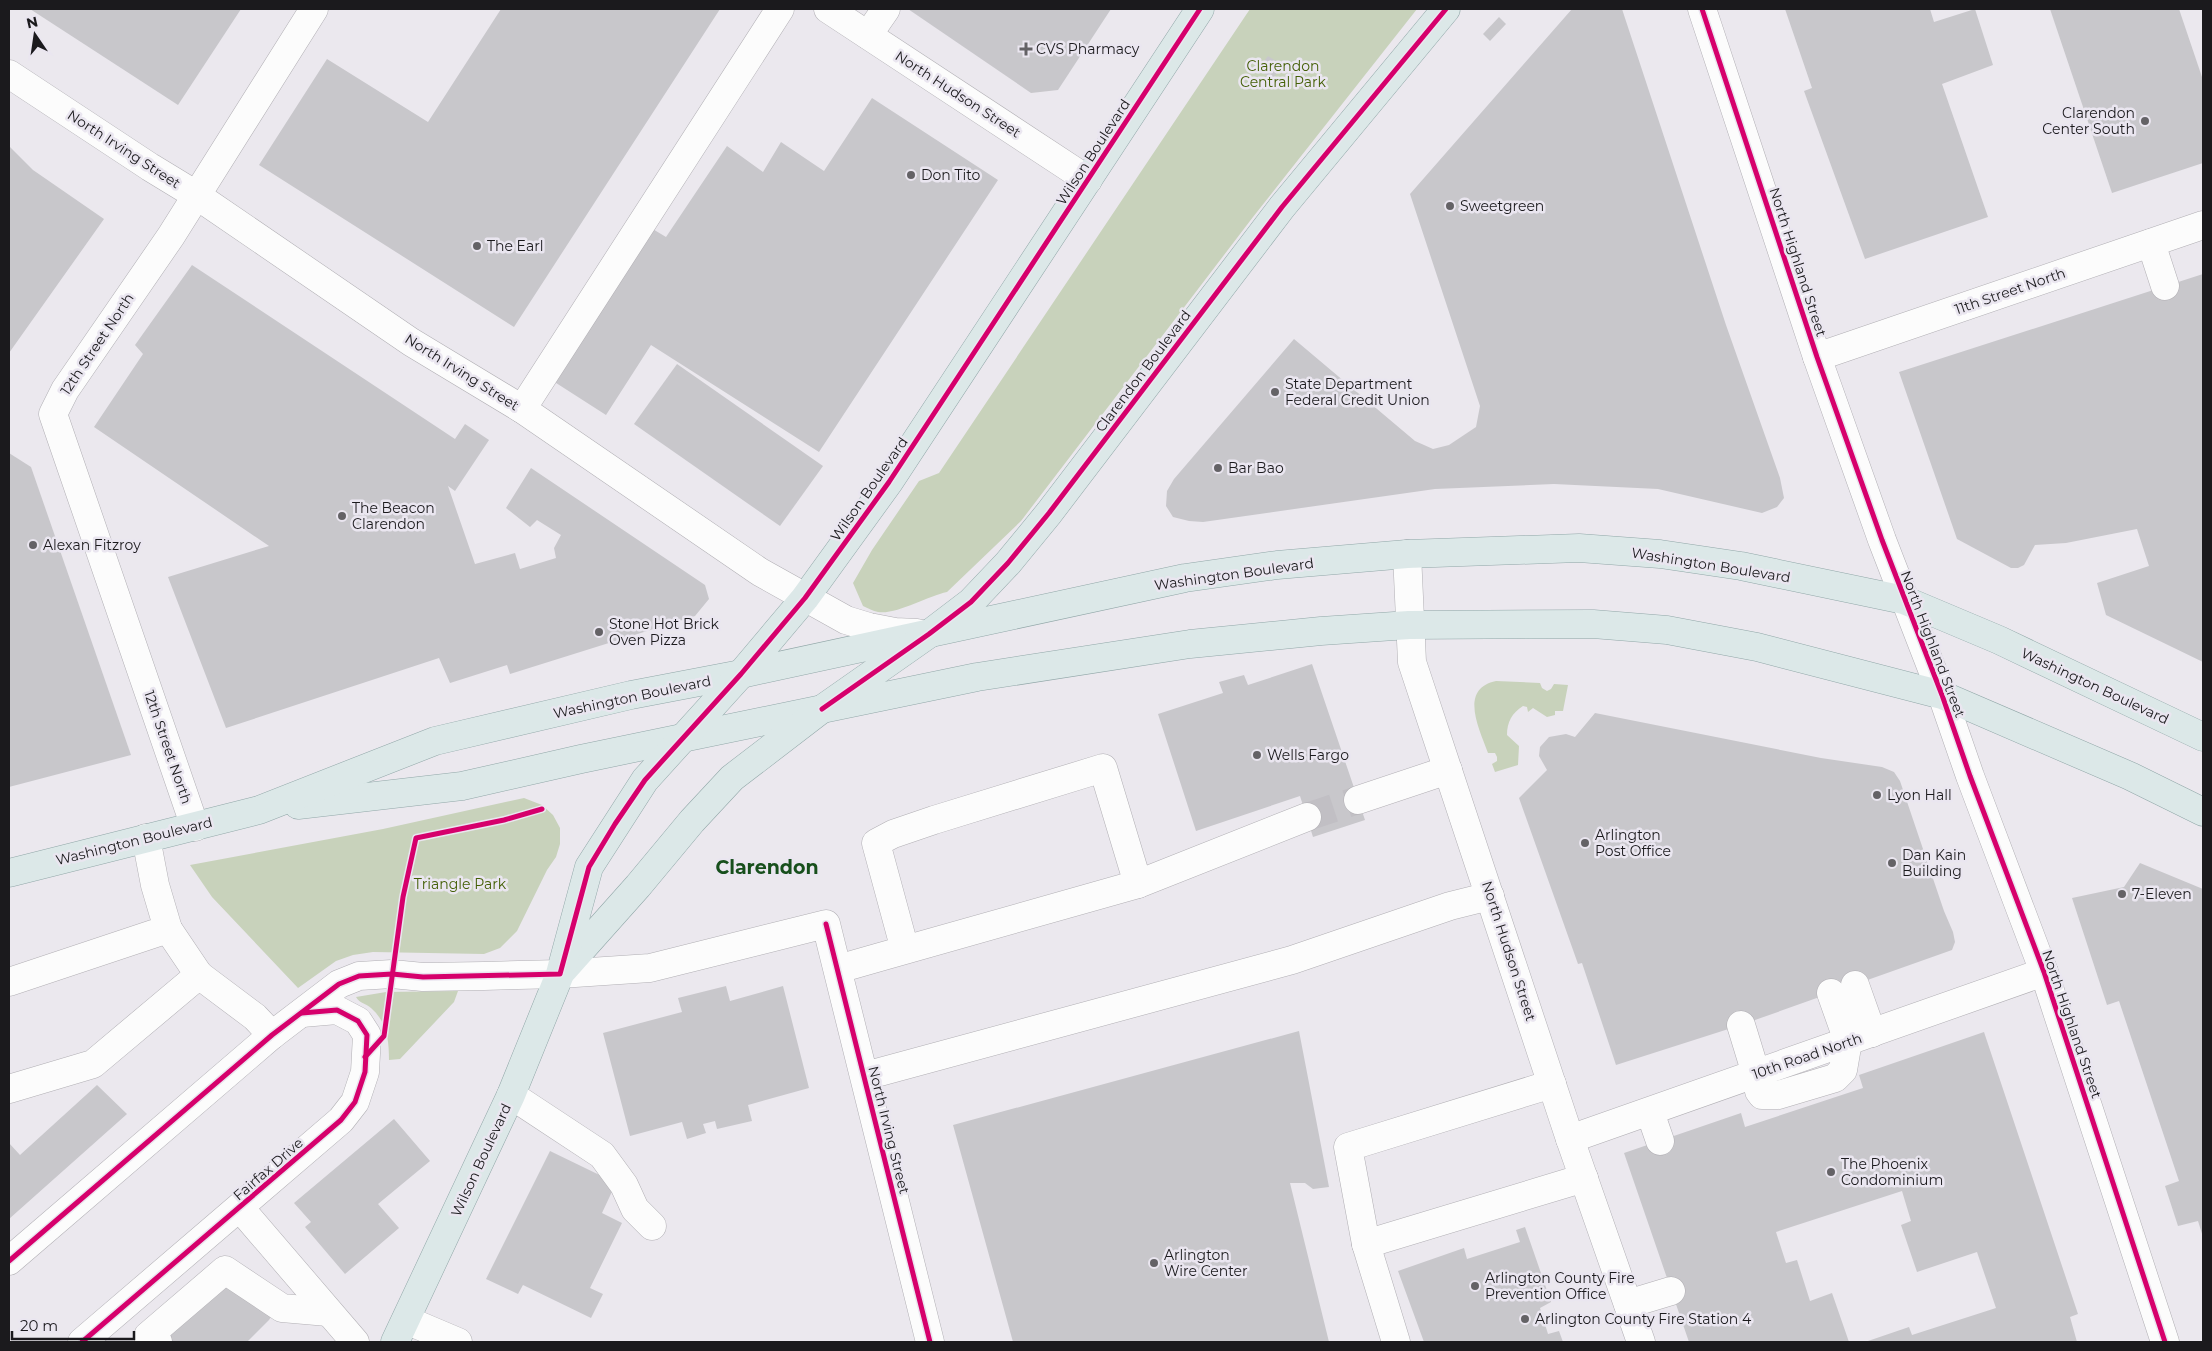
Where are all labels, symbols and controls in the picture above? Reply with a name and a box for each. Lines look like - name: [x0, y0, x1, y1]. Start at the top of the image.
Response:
- north arrow: [10, 10, 60, 60]
- text: N: [25, 12, 40, 32]
- place label: CVS Pharmacy: [1036, 40, 1140, 58]
- marker: CVS Pharmacy: [1020, 43, 1032, 55]
- street label: North Hudson Street: [892, 47, 1024, 142]
- park label: Clarendon Central Park: [1240, 57, 1327, 91]
- street label: Wilson Boulevard: [1052, 96, 1134, 208]
- place label: Clarendon Center South: [2042, 104, 2135, 138]
- street label: North Irving Street: [64, 106, 184, 192]
- marker: Clarendon Center South: [2139, 115, 2151, 127]
- place label: Don Tito: [921, 166, 981, 184]
- marker: Don Tito: [905, 169, 917, 181]
- street label: North Highland Street: [1765, 185, 1831, 339]
- place label: Sweetgreen: [1460, 197, 1544, 215]
- marker: Sweetgreen: [1444, 200, 1456, 212]
- place label: The Earl: [487, 237, 543, 255]
- marker: The Earl: [471, 240, 483, 252]
- street label: 11th Street North: [1952, 264, 2068, 318]
- street label: 12th Street North: [56, 290, 138, 398]
- street label: Clarendon Boulevard: [1091, 306, 1195, 436]
- street label: North Irving Street: [402, 330, 523, 415]
- place label: State Department Federal Credit Union: [1285, 375, 1430, 409]
- marker: State Department Federal Credit Union: [1269, 386, 1281, 398]
- street label: Wilson Boulevard: [826, 433, 912, 545]
- place label: Bar Bao: [1228, 459, 1284, 477]
- marker: Bar Bao: [1212, 462, 1224, 474]
- place label: The Beacon Clarendon: [352, 499, 435, 533]
- marker: The Beacon Clarendon: [336, 510, 348, 522]
- place label: Alexan Fitzroy: [43, 536, 141, 554]
- marker: Alexan Fitzroy: [27, 539, 39, 551]
- street label: Washington Boulevard: [1630, 544, 1792, 586]
- street label: Washington Boulevard: [1153, 554, 1315, 594]
- street label: North Highland Street: [1897, 568, 1969, 720]
- place label: Stone Hot Brick Oven Pizza: [609, 615, 720, 649]
- marker: Stone Hot Brick Oven Pizza: [593, 626, 605, 638]
- street label: Washington Boulevard: [2018, 644, 2172, 728]
- street label: Washington Boulevard: [551, 671, 713, 723]
- street label: 12th Street North: [140, 688, 196, 806]
- place label: Wells Fargo: [1267, 746, 1349, 764]
- marker: Wells Fargo: [1251, 749, 1263, 761]
- place label: Lyon Hall: [1887, 786, 1952, 804]
- marker: Lyon Hall: [1871, 789, 1883, 801]
- street label: Washington Boulevard: [54, 813, 214, 869]
- place label: Arlington Post Office: [1595, 826, 1671, 860]
- marker: Arlington Post Office: [1579, 837, 1591, 849]
- place label: Dan Kain Building: [1902, 846, 1966, 880]
- district label: Clarendon: [715, 856, 819, 879]
- marker: Dan Kain Building: [1886, 857, 1898, 869]
- park label: Triangle Park: [414, 875, 507, 893]
- street label: North Hudson Street: [1478, 879, 1540, 1024]
- place label: 7-Eleven: [2132, 885, 2192, 903]
- marker: 7-Eleven: [2116, 888, 2128, 900]
- street label: North Highland Street: [2038, 947, 2106, 1101]
- street label: 10th Road North: [1750, 1029, 1864, 1083]
- street label: North Irving Street: [864, 1064, 914, 1196]
- street label: Wilson Boulevard: [447, 1100, 515, 1220]
- street label: Fairfax Drive: [229, 1134, 307, 1204]
- place label: The Phoenix Condominium: [1841, 1155, 1943, 1189]
- marker: The Phoenix Condominium: [1825, 1166, 1837, 1178]
- place label: Arlington Wire Center: [1164, 1246, 1248, 1280]
- marker: Arlington Wire Center: [1148, 1257, 1160, 1269]
- place label: Arlington County Fire Prevention Office: [1485, 1269, 1635, 1303]
- marker: Arlington County Fire Prevention Office: [1469, 1280, 1481, 1292]
- scale bar: [12, 1308, 135, 1340]
- place label: Arlington County Fire Station 4: [1535, 1310, 1752, 1328]
- marker: Arlington County Fire Station 4: [1519, 1313, 1531, 1325]
- text: 20 m: [20, 1316, 58, 1335]

